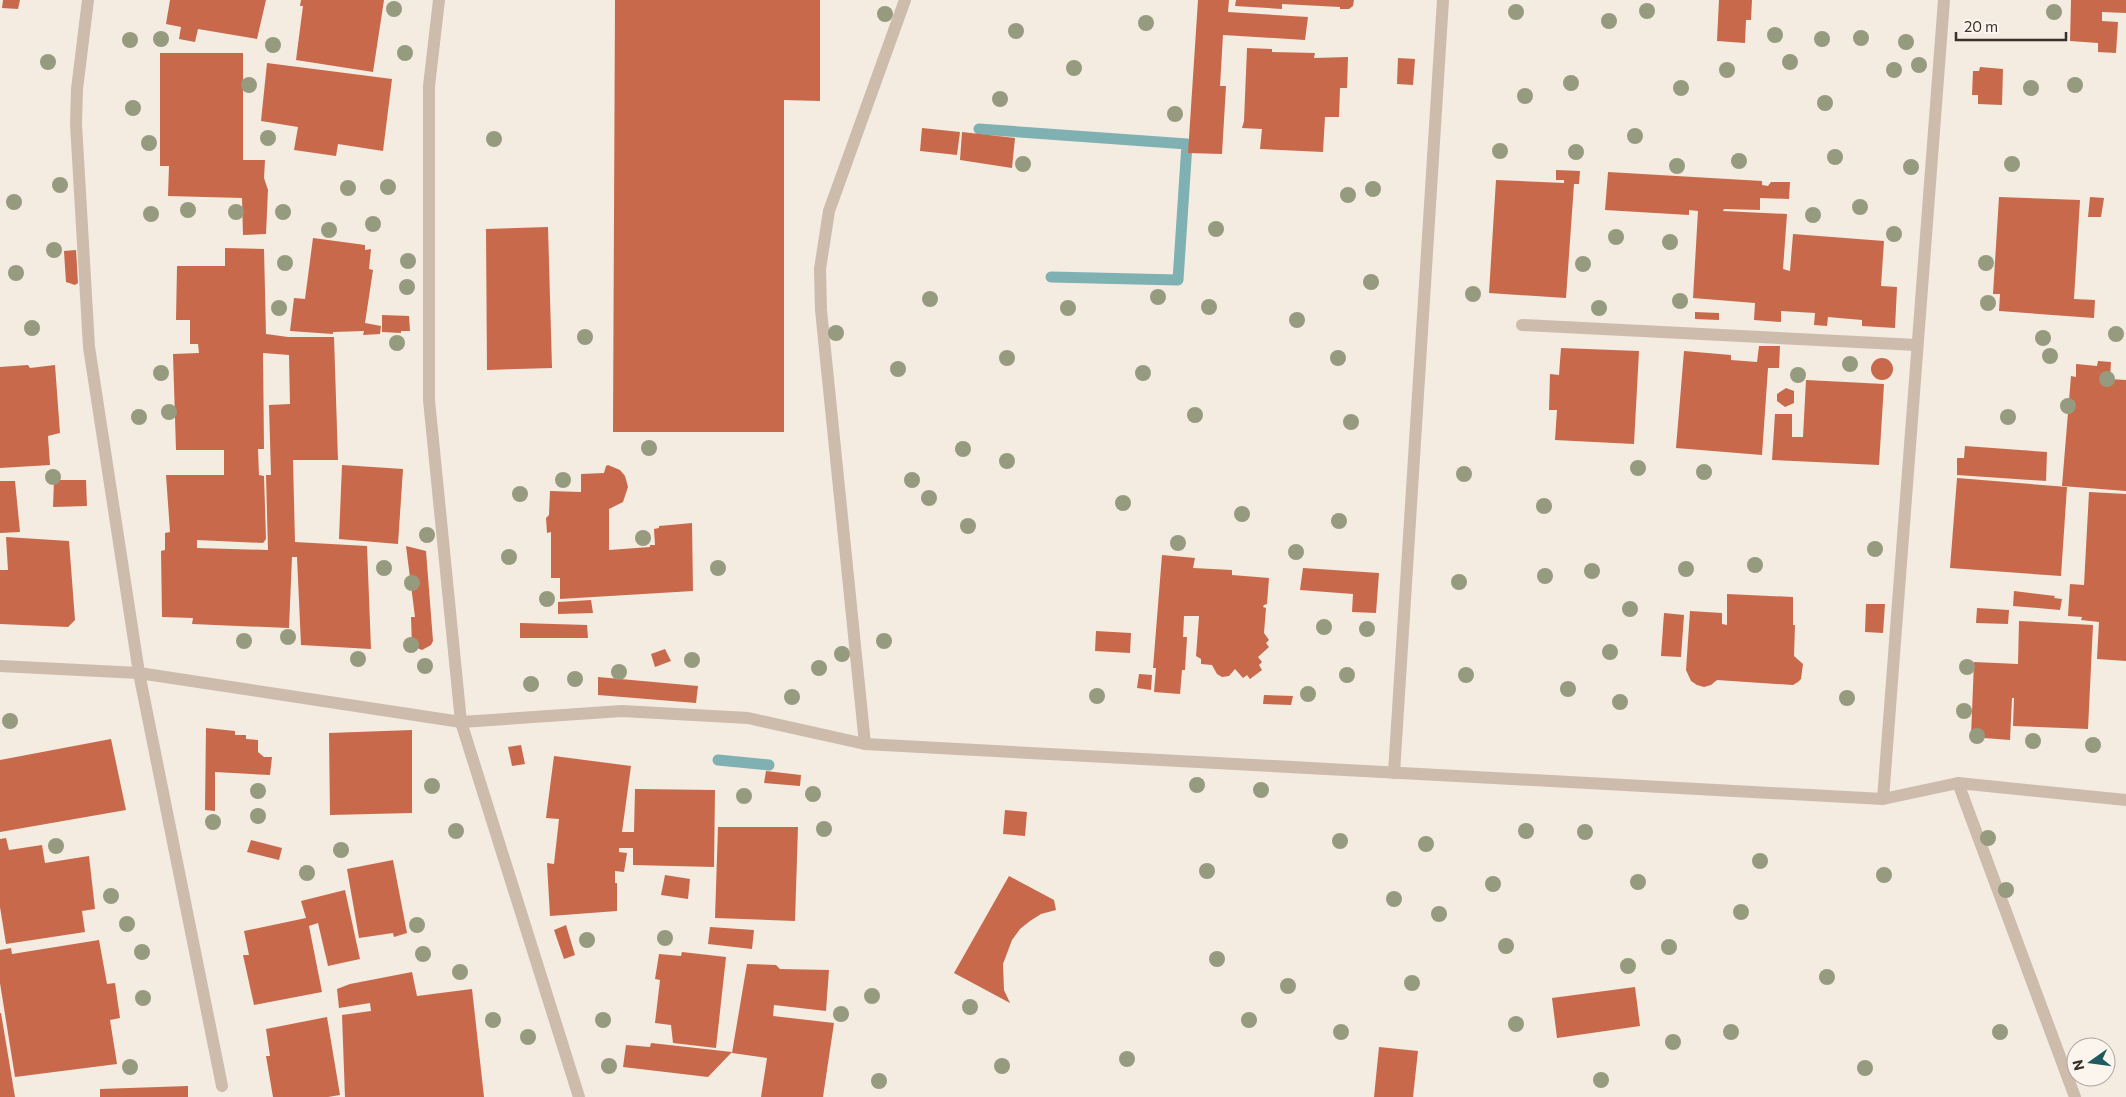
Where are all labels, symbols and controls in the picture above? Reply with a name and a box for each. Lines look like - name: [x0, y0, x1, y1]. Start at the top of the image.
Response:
- scale bar: [1956, 10, 2066, 42]
- text: 20 m: [1964, 17, 1998, 35]
- north arrow: [2066, 1037, 2116, 1087]
- text: N: [2068, 1058, 2087, 1072]

